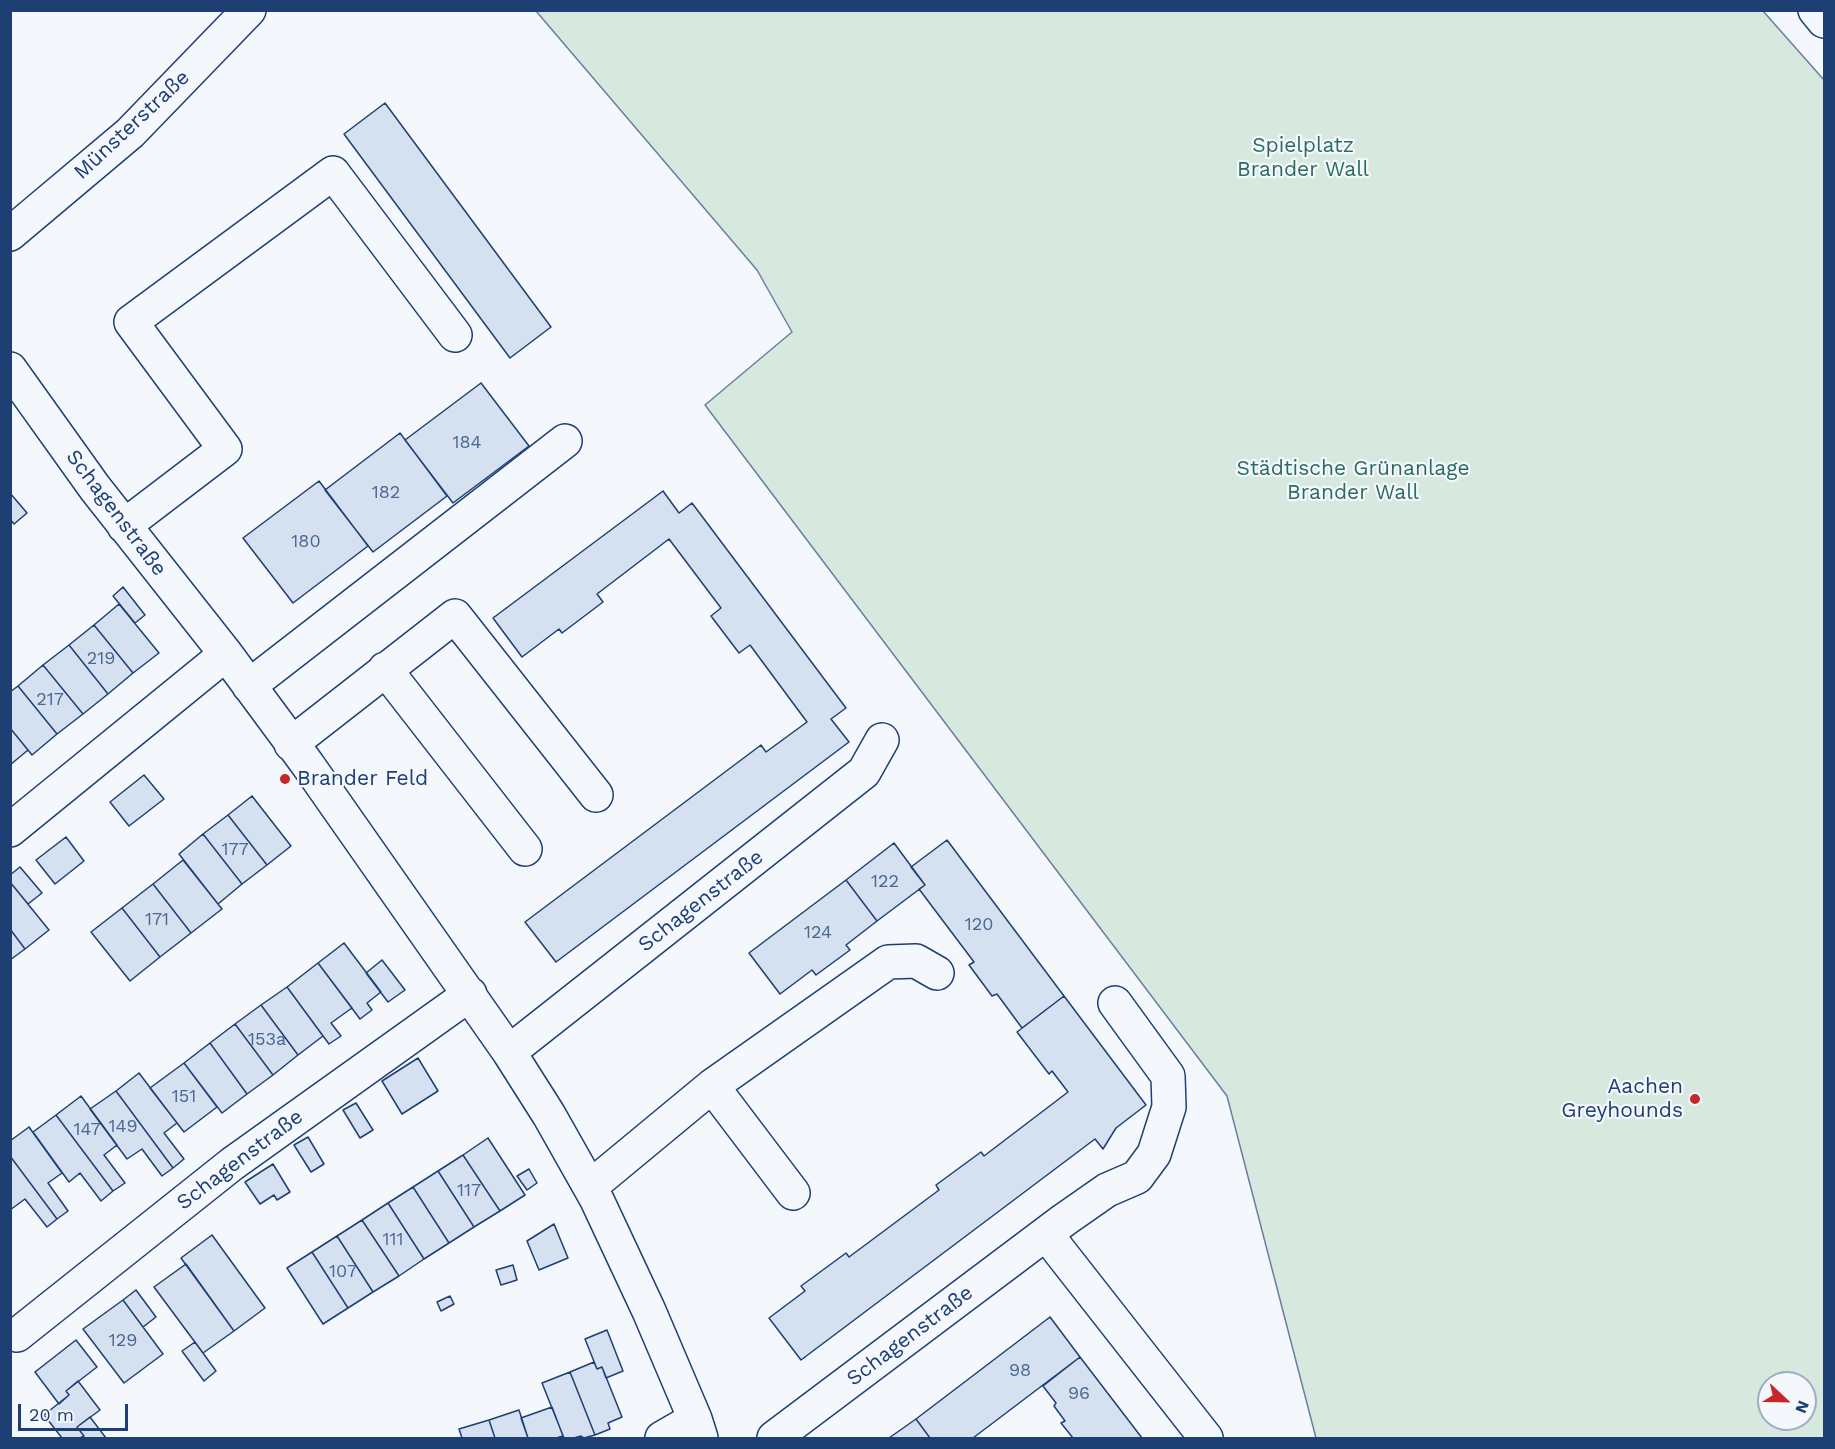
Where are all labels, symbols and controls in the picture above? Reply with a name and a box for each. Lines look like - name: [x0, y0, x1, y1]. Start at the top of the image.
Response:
- street label: Münsterstraße: [69, 65, 195, 185]
- park label: Spielplatz Brander Wall: [1237, 133, 1369, 183]
- house number: 184: [452, 432, 482, 454]
- street label: Schagenstraße: [60, 445, 172, 581]
- park label: Städtische Grünanlage Brander Wall: [1236, 456, 1470, 506]
- house number: 182: [372, 482, 400, 504]
- house number: 180: [291, 531, 321, 553]
- house number: 219: [87, 648, 115, 670]
- house number: 217: [36, 689, 64, 711]
- place label: Brander Feld: [297, 766, 428, 792]
- marker: Brander Feld: [278, 772, 292, 786]
- house number: 177: [221, 839, 249, 861]
- street label: Schagenstraße: [634, 844, 768, 958]
- house number: 122: [871, 871, 899, 893]
- house number: 171: [145, 909, 169, 931]
- house number: 120: [965, 914, 993, 936]
- house number: 124: [804, 922, 832, 944]
- house number: 153a: [248, 1029, 286, 1051]
- place label: Aachen Greyhounds: [1561, 1074, 1683, 1124]
- house number: 151: [172, 1086, 196, 1108]
- marker: Aachen Greyhounds: [1688, 1092, 1702, 1106]
- street label: Schagenstraße: [172, 1104, 308, 1216]
- house number: 149: [108, 1116, 138, 1138]
- house number: 147: [73, 1119, 101, 1141]
- house number: 117: [457, 1180, 481, 1202]
- house number: 111: [382, 1229, 404, 1251]
- house number: 107: [329, 1261, 357, 1283]
- street label: Schagenstraße: [842, 1280, 978, 1392]
- house number: 129: [109, 1330, 137, 1352]
- house number: 98: [1009, 1360, 1031, 1382]
- north arrow: [1757, 1371, 1817, 1431]
- house number: 96: [1068, 1383, 1090, 1405]
- scale bar: [21, 1392, 130, 1430]
- text: N: [1791, 1398, 1813, 1416]
- text: 20 m: [29, 1404, 74, 1425]

